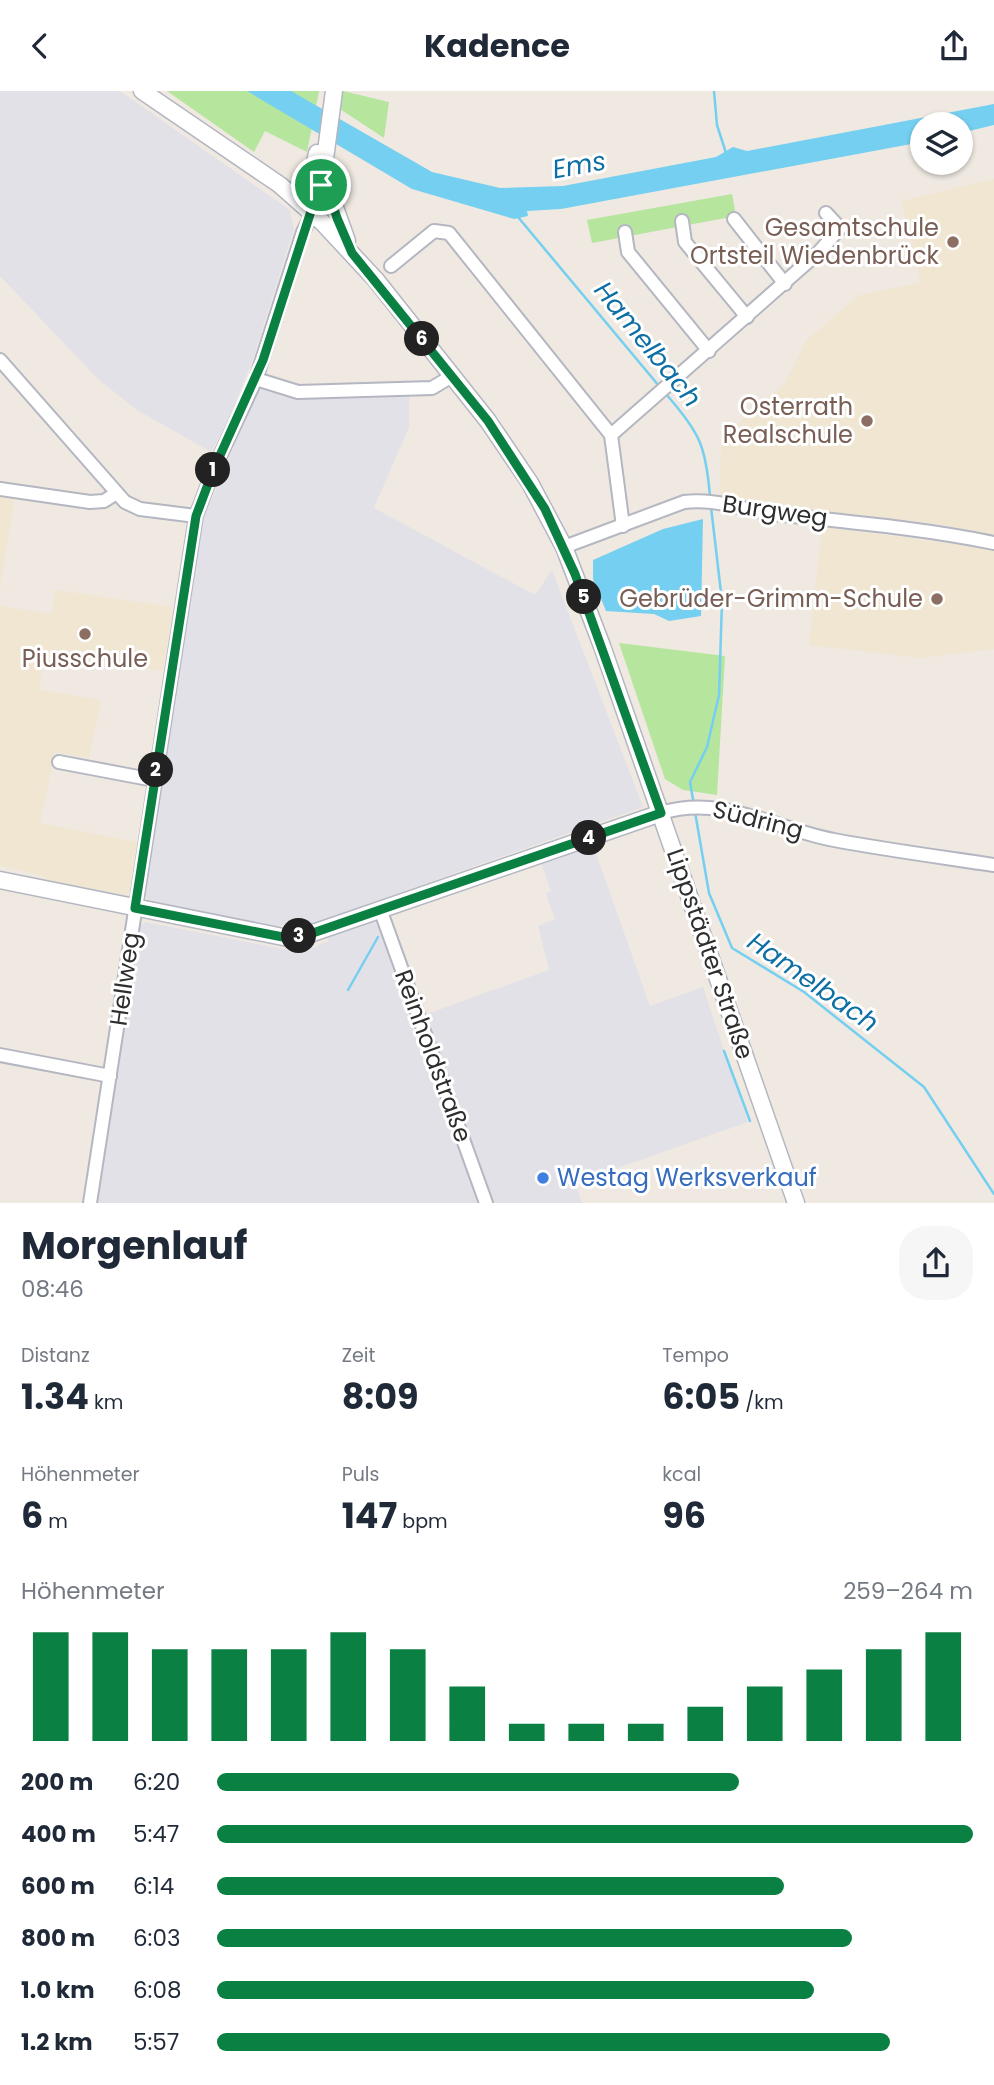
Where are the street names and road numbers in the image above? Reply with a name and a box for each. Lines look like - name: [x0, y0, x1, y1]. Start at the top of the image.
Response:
- street label: Burgweg: [720, 487, 830, 534]
- street label: Südring: [709, 792, 807, 847]
- street label: Lippstädter Straße: [659, 844, 762, 1064]
- street label: Hellweg: [102, 930, 147, 1028]
- street label: Reinholdstraße: [387, 965, 480, 1147]

